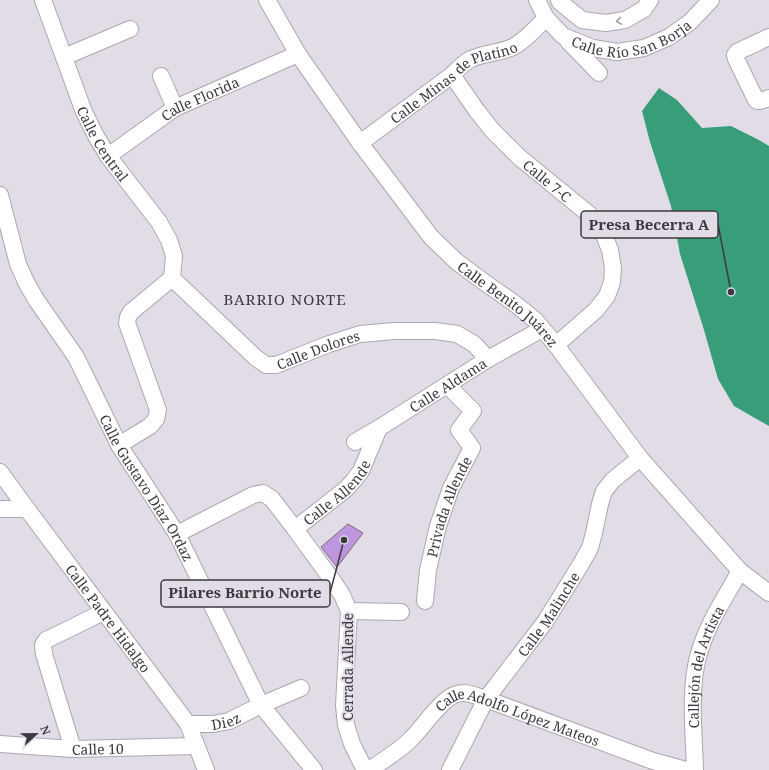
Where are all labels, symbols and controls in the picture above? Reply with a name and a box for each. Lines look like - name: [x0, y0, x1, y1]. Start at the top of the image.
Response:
- street label: Calle Río San Borja: [569, 15, 695, 62]
- one-way arrow: [616, 16, 622, 25]
- street label: Calle Minas de Platino: [386, 37, 520, 127]
- street label: Calle Florida: [157, 72, 242, 125]
- street label: Calle Central: [73, 103, 134, 185]
- street label: Calle 7-C: [519, 155, 576, 206]
- callout: Presa Becerra A: [581, 211, 718, 238]
- text: Presa Becerra A: [589, 214, 710, 234]
- street label: Calle Benito Juárez: [454, 256, 563, 351]
- district label: BARRIO NORTE: [224, 289, 346, 309]
- street label: Calle Dolores: [273, 325, 362, 373]
- street label: Calle Aldama: [405, 353, 490, 416]
- street label: Calle Gustavo Díaz Ordaz: [96, 411, 198, 564]
- street label: Privada Allende: [422, 453, 476, 559]
- street label: Calle Allende: [299, 457, 374, 529]
- street label: Calle Padre Hidalgo: [62, 560, 156, 676]
- street label: Calle Malinche: [513, 568, 583, 660]
- callout: Pilares Barrio Norte: [161, 580, 330, 607]
- text: Pilares Barrio Norte: [168, 582, 322, 602]
- street label: Callejón del Artista: [683, 602, 728, 729]
- street label: Cerrada Allende: [338, 613, 357, 721]
- street label: Calle Adolfo López Mateos: [430, 683, 602, 750]
- street label: Diez: [210, 707, 243, 734]
- north arrow: [16, 714, 56, 754]
- text: N: [37, 723, 54, 737]
- street label: Calle 10: [72, 738, 124, 759]

